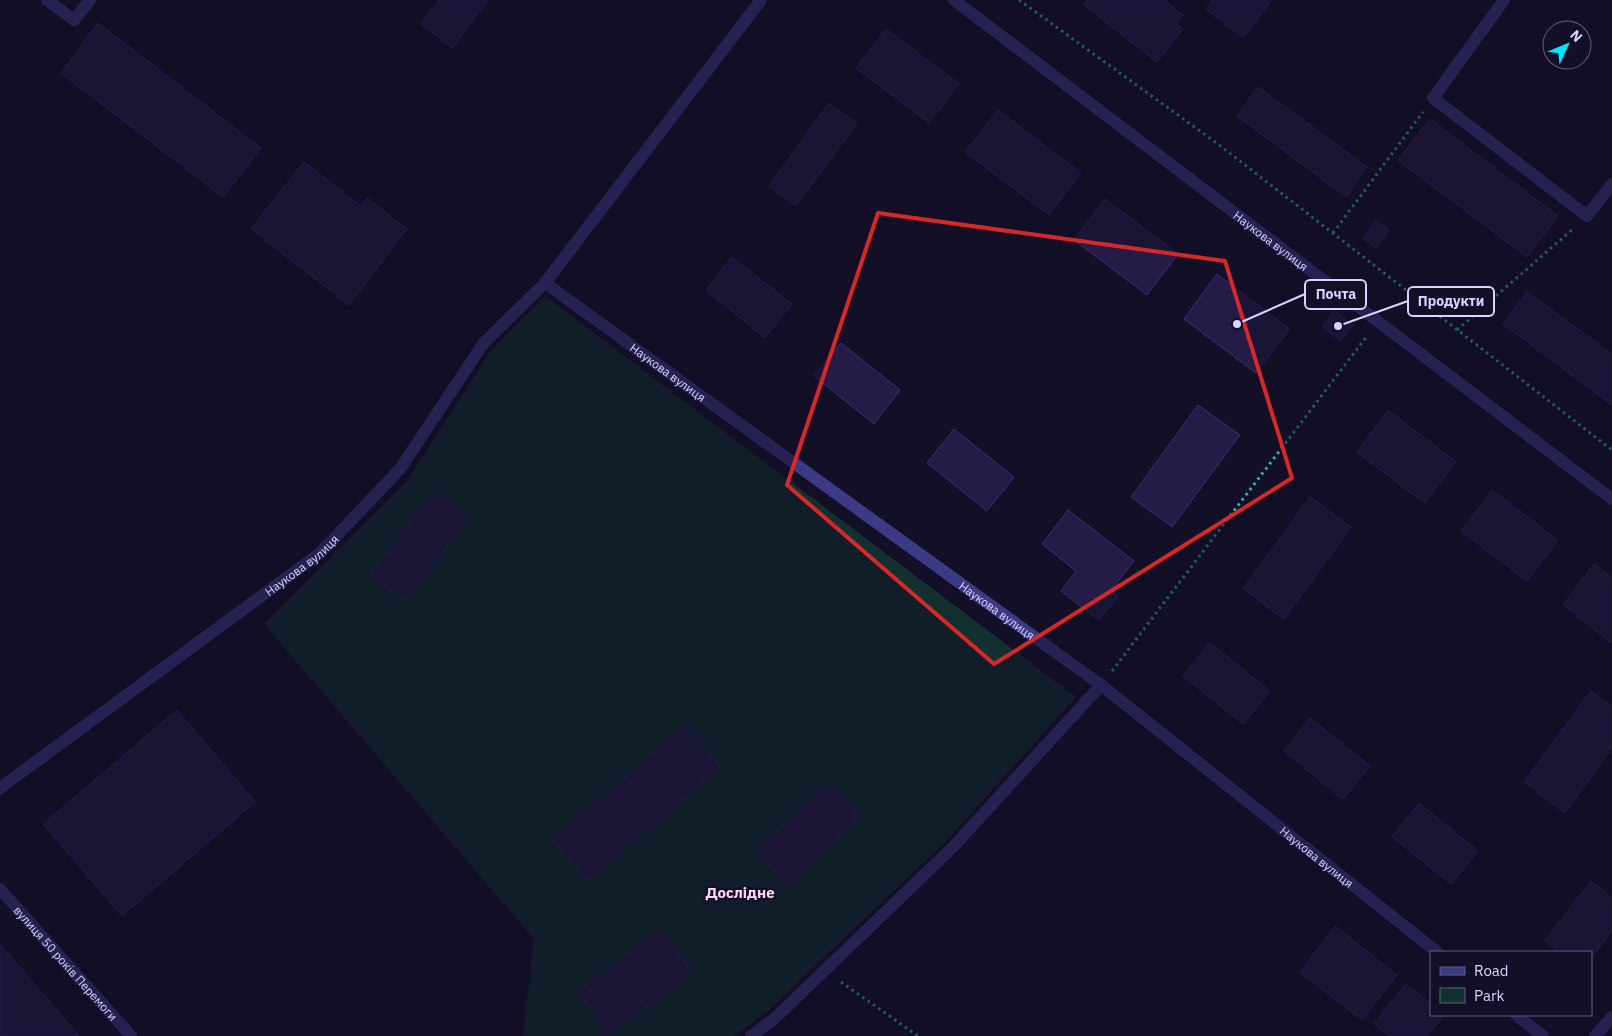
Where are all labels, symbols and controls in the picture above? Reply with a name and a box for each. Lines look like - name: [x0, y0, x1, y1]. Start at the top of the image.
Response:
- north arrow: [1542, 20, 1592, 70]
- text: N: [1566, 26, 1586, 46]
- street label: Наукова вулиця: [1231, 207, 1311, 274]
- callout: Почта: [1305, 280, 1366, 309]
- text: Почта: [1316, 285, 1356, 303]
- callout: Продукти: [1408, 287, 1494, 316]
- text: Продукти: [1418, 292, 1484, 310]
- street label: Наукова вулиця: [627, 340, 709, 404]
- street label: Наукова вулиця: [262, 531, 341, 599]
- street label: Наукова вулиця: [956, 578, 1038, 642]
- street label: Наукова вулиця: [1277, 823, 1357, 890]
- district label: Дослідне: [705, 883, 775, 902]
- street label: вулиця 50 років Перемоги: [11, 902, 121, 1023]
- legend: [1430, 951, 1592, 1016]
- text: Road: [1474, 961, 1509, 980]
- text: Park: [1474, 986, 1504, 1005]

